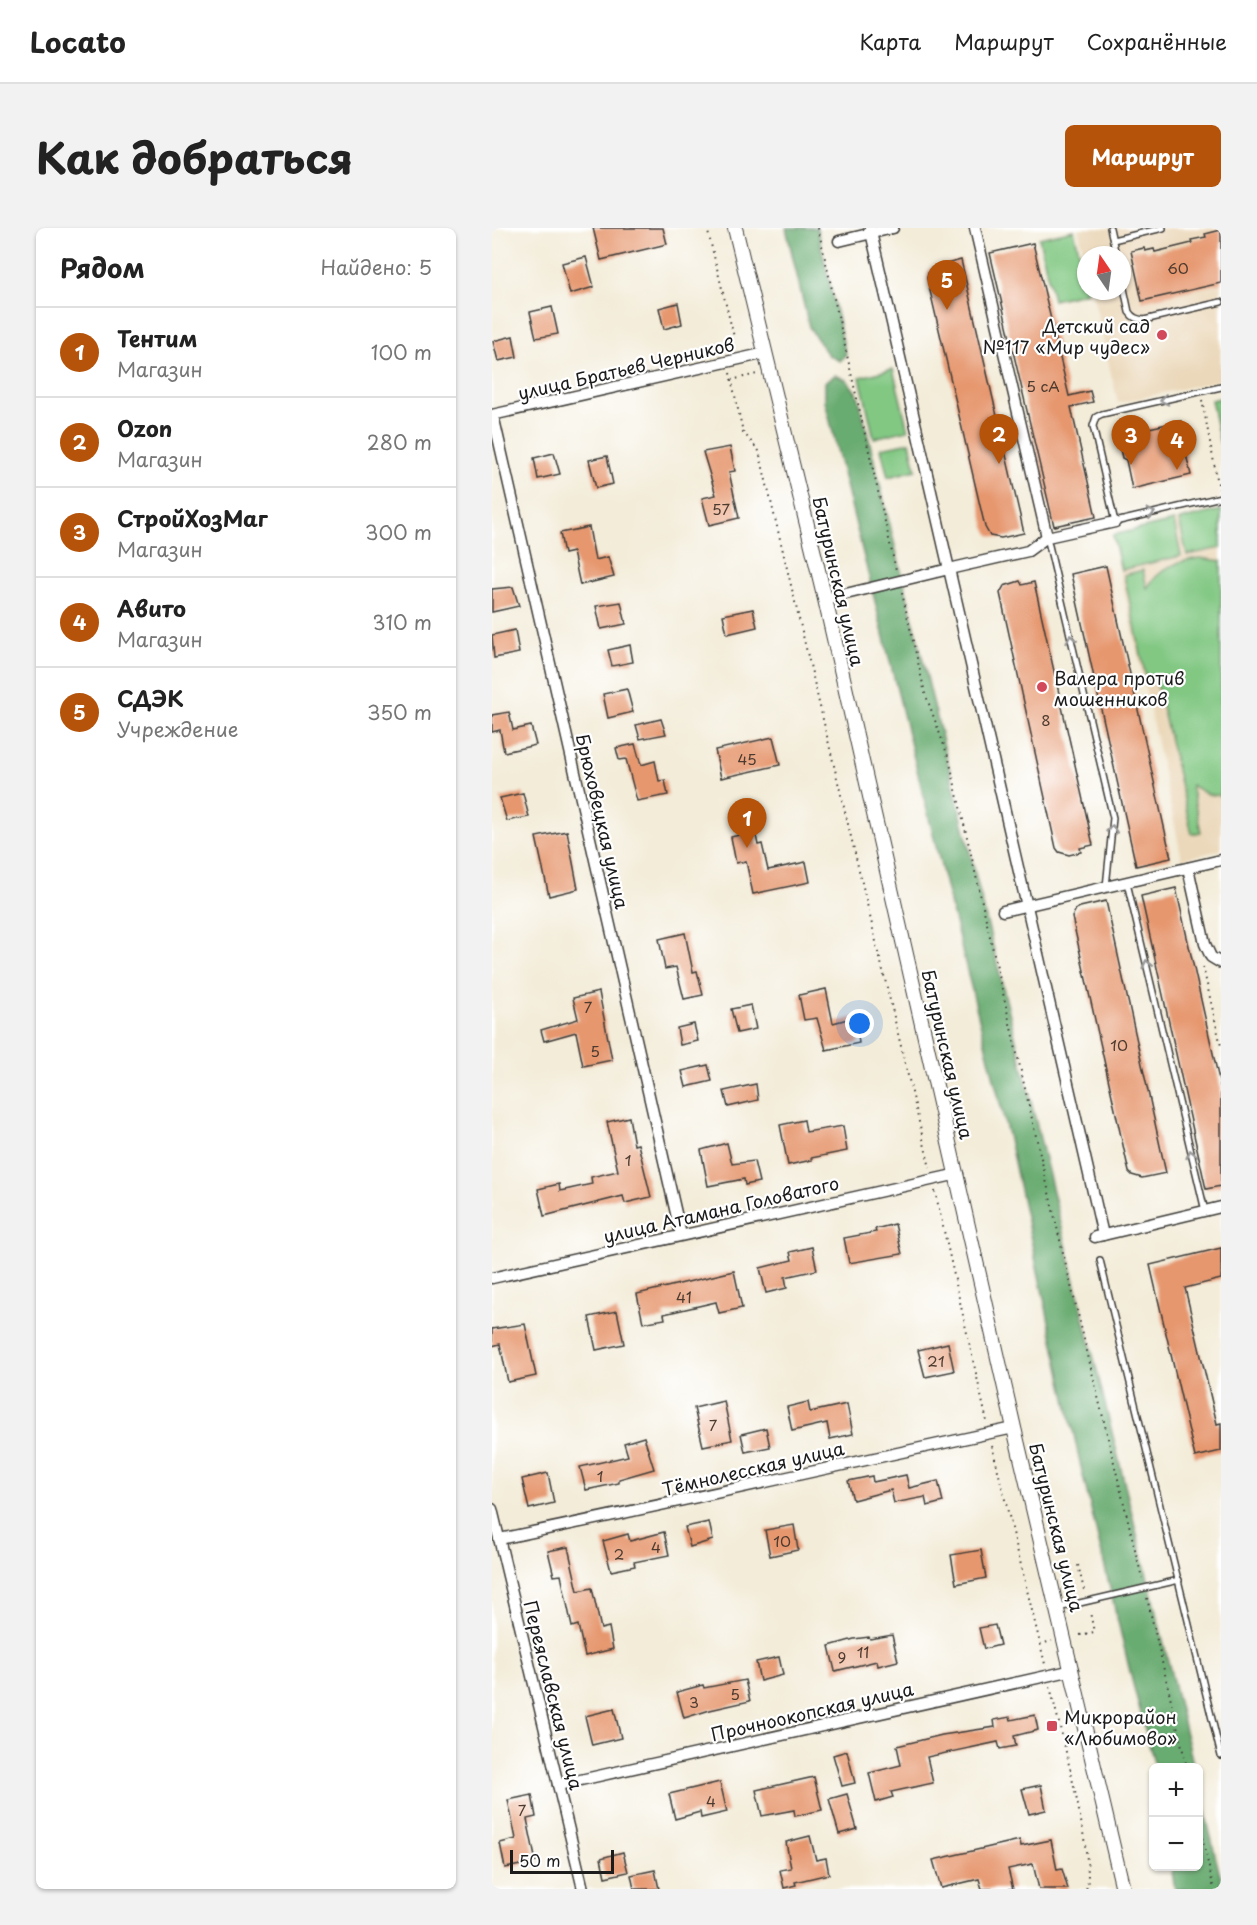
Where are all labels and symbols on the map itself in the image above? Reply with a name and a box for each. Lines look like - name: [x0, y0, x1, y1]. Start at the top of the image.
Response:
- north arrow: [1077, 246, 1131, 300]
- house number: 60: [1167, 256, 1189, 279]
- pin: 5: [928, 260, 966, 310]
- place label: Детский сад №117 «Мир чудес»: [983, 312, 1150, 360]
- marker: Детский сад №117 «Мир чудес»: [1155, 328, 1169, 342]
- street label: улица Братьев Черников: [515, 330, 737, 406]
- house number: 5 сА: [1026, 374, 1060, 397]
- one-way arrow: [1159, 392, 1169, 405]
- pin: 2: [980, 414, 1018, 464]
- pin: 3: [1112, 416, 1150, 465]
- pin: 4: [1158, 420, 1196, 470]
- street label: Батуринская улица: [806, 493, 872, 669]
- house number: 57: [712, 497, 730, 520]
- one-way arrow: [1146, 507, 1156, 520]
- one-way arrow: [1065, 634, 1078, 644]
- place label: Валера против мошенников: [1054, 664, 1184, 712]
- marker: Валера против мошенников: [1035, 680, 1049, 694]
- house number: 8: [1041, 708, 1051, 731]
- street label: Брюховецкая улица: [570, 731, 636, 912]
- house number: 45: [737, 747, 757, 770]
- pin: 1: [728, 798, 766, 848]
- one-way arrow: [1105, 824, 1118, 833]
- one-way arrow: [1141, 959, 1154, 969]
- street label: Батуринская улица: [915, 966, 981, 1142]
- house number: 7: [584, 995, 593, 1018]
- your location: [845, 1009, 874, 1038]
- house number: 10: [1110, 1033, 1128, 1056]
- house number: 5: [590, 1039, 600, 1062]
- house number: 1: [625, 1148, 631, 1171]
- one-way arrow: [1186, 1149, 1199, 1159]
- street label: улица Атамана Головатого: [601, 1169, 841, 1249]
- house number: 41: [676, 1285, 692, 1308]
- house number: 21: [927, 1349, 945, 1372]
- house number: 7: [709, 1413, 718, 1436]
- street label: Тёмнолесская улица: [659, 1434, 847, 1502]
- street label: Батуринская улица: [1023, 1440, 1091, 1615]
- house number: 1: [597, 1464, 603, 1487]
- house number: 10: [773, 1529, 791, 1552]
- house number: 4: [651, 1535, 661, 1558]
- house number: 2: [614, 1542, 624, 1565]
- street label: Переяславская улица: [517, 1598, 591, 1793]
- house number: 11: [857, 1640, 869, 1663]
- house number: 9: [838, 1645, 846, 1668]
- street label: Прочноокопская улица: [708, 1674, 917, 1747]
- house number: 5: [730, 1682, 740, 1705]
- house number: 3: [689, 1690, 699, 1713]
- place label: Микрорайон «Любимово»: [1064, 1703, 1177, 1751]
- marker: Микрорайон «Любимово»: [1045, 1719, 1059, 1733]
- house number: 4: [706, 1789, 716, 1812]
- house number: 7: [518, 1798, 527, 1821]
- scale bar: [510, 1847, 614, 1874]

